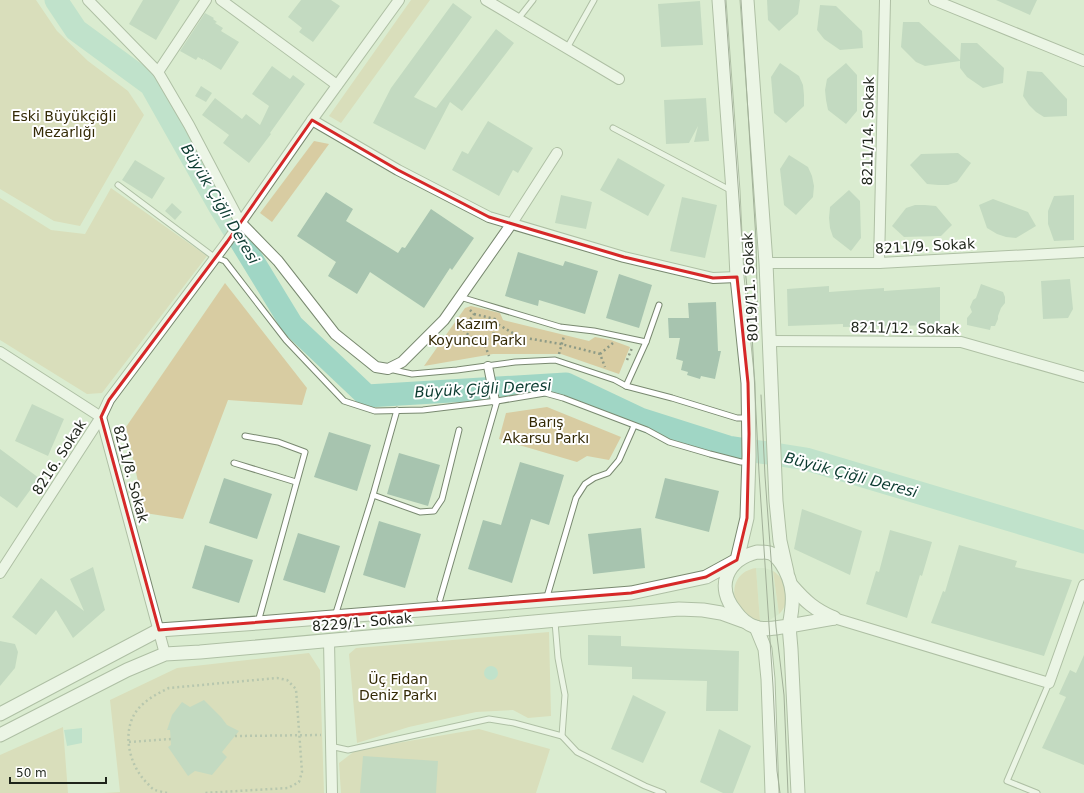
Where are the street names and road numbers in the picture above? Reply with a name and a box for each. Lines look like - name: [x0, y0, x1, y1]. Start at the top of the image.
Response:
- street label: 8211/14. Sokak: [859, 75, 877, 186]
- street label: 8019/11. Sokak: [739, 231, 761, 342]
- street label: 8211/9. Sokak: [875, 235, 976, 257]
- street label: 8211/12. Sokak: [850, 319, 961, 337]
- street label: 8216. Sokak: [29, 416, 90, 498]
- street label: 8211/8. Sokak: [110, 424, 152, 525]
- street label: 8229/1. Sokak: [311, 610, 413, 634]

